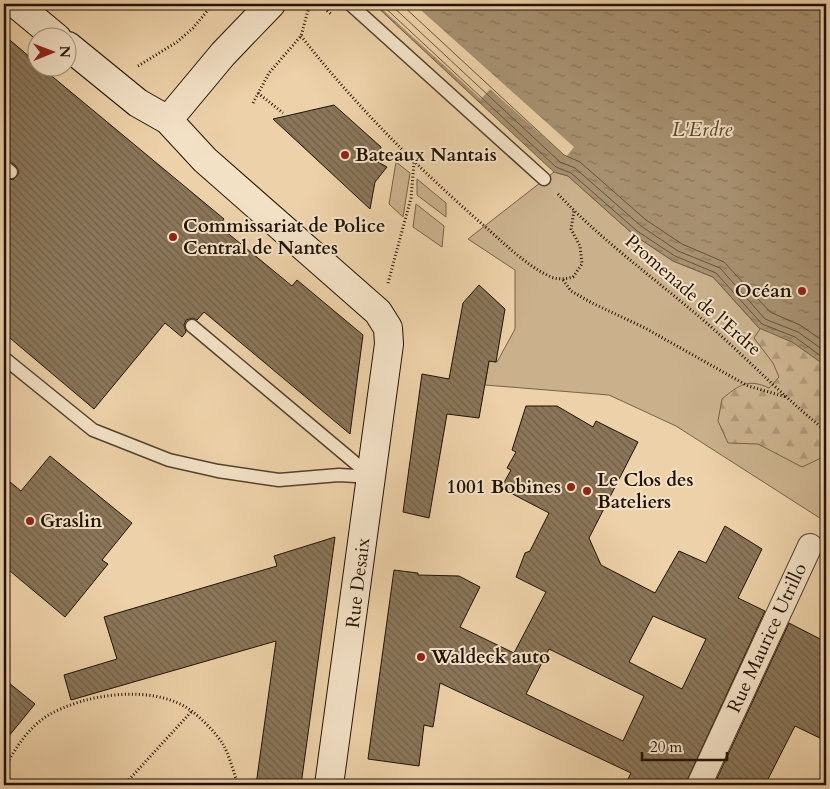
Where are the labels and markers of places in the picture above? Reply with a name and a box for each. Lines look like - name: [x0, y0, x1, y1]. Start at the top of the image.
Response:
- place label: Bateaux Nantais: [355, 142, 497, 168]
- marker: Bateaux Nantais: [339, 149, 351, 161]
- place label: Commissariat de Police Central de Nantes: [183, 213, 385, 261]
- marker: Commissariat de Police Central de Nantes: [167, 231, 179, 243]
- place label: Océan: [735, 278, 793, 304]
- marker: Océan: [796, 285, 808, 297]
- place label: Le Clos des Bateliers: [597, 467, 693, 515]
- place label: 1001 Bobines: [447, 474, 561, 500]
- marker: 1001 Bobines: [565, 481, 577, 493]
- marker: Le Clos des Bateliers: [581, 485, 593, 497]
- place label: Graslin: [40, 508, 103, 534]
- marker: Graslin: [24, 515, 36, 527]
- place label: Waldeck auto: [430, 644, 550, 670]
- marker: Waldeck auto: [415, 651, 427, 663]

